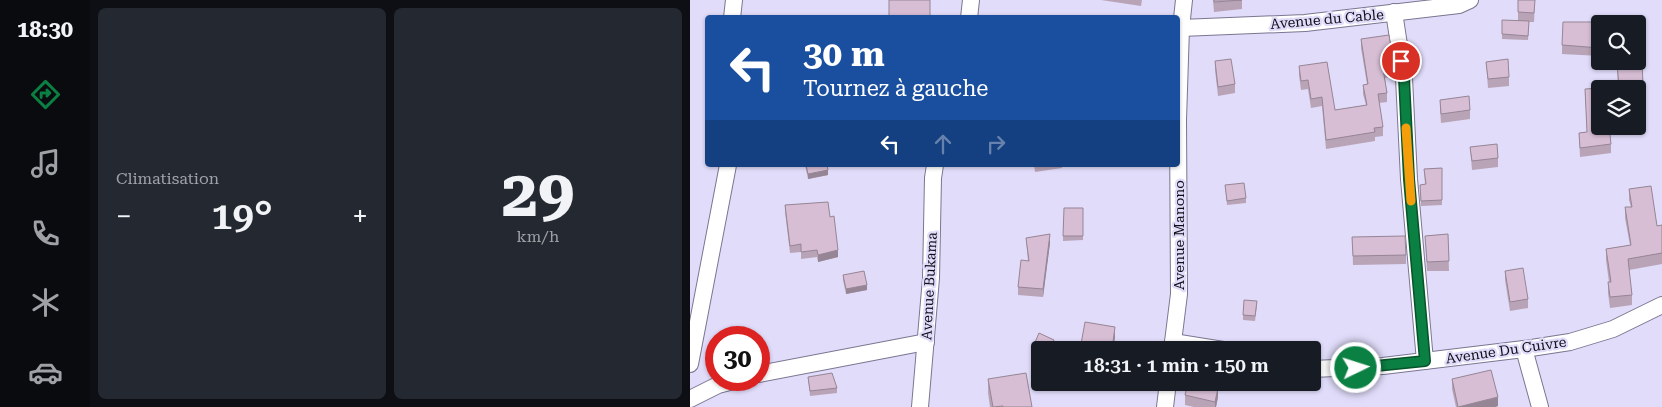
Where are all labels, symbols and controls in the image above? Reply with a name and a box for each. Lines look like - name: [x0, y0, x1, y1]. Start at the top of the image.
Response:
- street label: Avenue du Cable: [1270, 6, 1385, 32]
- map controls: [1591, 15, 1646, 135]
- button: search: [1591, 15, 1646, 70]
- text: 18:30: [17, 17, 73, 42]
- text: 30 m: [803, 34, 885, 75]
- icon: left: [720, 35, 785, 100]
- pin: [1380, 40, 1422, 82]
- icon: arrive: [1387, 47, 1415, 75]
- text: Tournez à gauche: [803, 76, 988, 101]
- icon: directions: [28, 77, 63, 112]
- button: layers: [1591, 80, 1646, 135]
- icon: left: [876, 130, 904, 158]
- icon: ahead: [929, 130, 957, 158]
- icon: right: [982, 130, 1010, 158]
- icon: music: [28, 146, 63, 181]
- text: 29: [502, 156, 574, 232]
- text: Climatisation: [116, 169, 219, 188]
- street label: Avenue Manono: [1171, 180, 1187, 290]
- text: 19°: [211, 194, 273, 238]
- text: −: [116, 200, 132, 233]
- text: +: [352, 200, 368, 233]
- icon: phone: [28, 216, 63, 251]
- text: km/h: [517, 227, 559, 246]
- street label: Avenue Bukama: [918, 231, 940, 340]
- icon: climate: [28, 285, 63, 320]
- speed limit sign: 30: [705, 326, 770, 391]
- street label: Avenue Du Cuivre: [1445, 334, 1568, 366]
- position arrow: [1329, 341, 1381, 393]
- text: 18:31 · 1 min · 150 m: [1083, 354, 1269, 377]
- icon: car: [28, 355, 63, 390]

